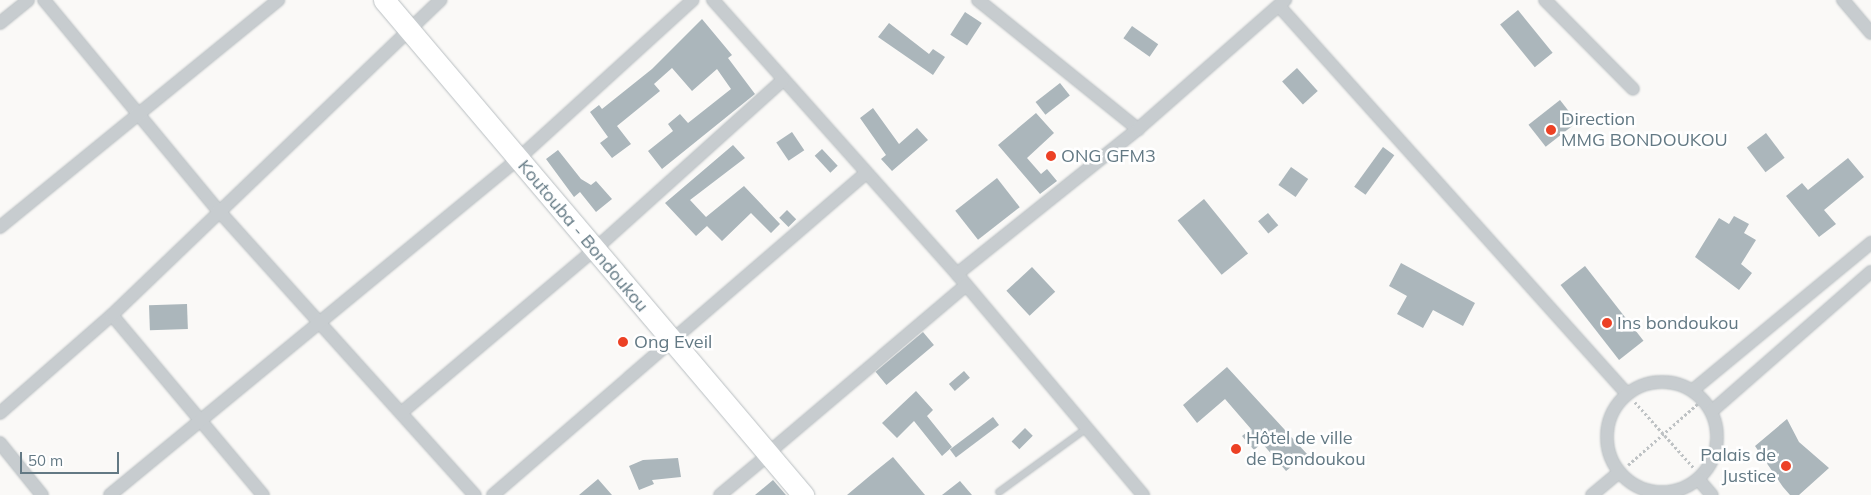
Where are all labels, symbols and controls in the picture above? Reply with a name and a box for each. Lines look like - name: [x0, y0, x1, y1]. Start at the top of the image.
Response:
- place label: Direction MMG BONDOUKOU: [1561, 109, 1728, 152]
- marker: Direction MMG BONDOUKOU: [1545, 124, 1557, 136]
- place label: ONG GFM3: [1061, 145, 1156, 167]
- marker: ONG GFM3: [1045, 150, 1057, 162]
- street label: Koutouba - Bondoukou: [513, 156, 653, 316]
- place label: Ins bondoukou: [1617, 312, 1739, 334]
- marker: Ins bondoukou: [1601, 317, 1613, 329]
- place label: Ong Eveil: [634, 331, 712, 353]
- marker: Ong Eveil: [616, 335, 630, 349]
- place label: Hôtel de ville de Bondoukou: [1246, 428, 1366, 470]
- scale bar: [22, 442, 121, 474]
- marker: Hôtel de ville de Bondoukou: [1230, 443, 1242, 455]
- place label: Palais de Justice: [1700, 445, 1776, 488]
- text: 50 m: [28, 451, 63, 470]
- marker: Palais de Justice: [1780, 460, 1792, 472]

